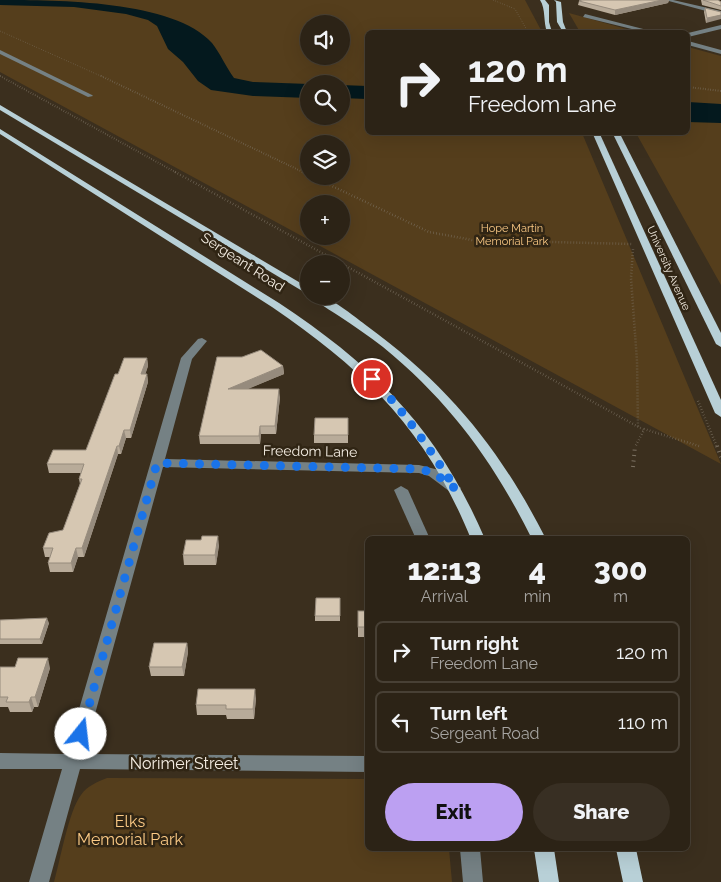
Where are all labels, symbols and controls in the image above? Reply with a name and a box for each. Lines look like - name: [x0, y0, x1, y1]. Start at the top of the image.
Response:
- map controls: [300, 15, 350, 305]
- button: sound: [300, 15, 350, 65]
- text: 120 m: [468, 49, 568, 90]
- icon: right: [385, 50, 450, 115]
- button: search: [300, 75, 350, 125]
- text: Freedom Lane: [468, 91, 616, 117]
- button: layers: [300, 135, 350, 185]
- button: +: [300, 195, 350, 245]
- park label: Hope Martin Memorial Park: [476, 222, 549, 248]
- street label: University Avenue: [644, 224, 693, 313]
- street label: Sergeant Road: [198, 229, 288, 295]
- button: −: [300, 255, 350, 305]
- pin: [351, 358, 393, 400]
- icon: arrive: [358, 365, 386, 393]
- street label: Freedom Lane: [263, 442, 357, 460]
- text: 12:13: [407, 552, 481, 587]
- text: 4: [529, 552, 546, 587]
- text: 300: [594, 552, 648, 587]
- text: Arrival: [421, 587, 468, 606]
- text: min: [524, 587, 551, 606]
- text: m: [613, 587, 628, 606]
- text: Turn right: [430, 632, 519, 654]
- icon: right: [387, 638, 415, 666]
- text: 120 m: [616, 641, 668, 663]
- text: Freedom Lane: [430, 654, 538, 673]
- text: Turn left: [430, 702, 507, 724]
- position arrow: [54, 707, 106, 759]
- icon: left: [387, 708, 415, 736]
- text: 110 m: [618, 711, 668, 733]
- text: Sergeant Road: [430, 724, 540, 743]
- street label: Norimer Street: [130, 754, 239, 773]
- button: Exit: [385, 783, 523, 841]
- button: Share: [533, 783, 670, 841]
- park label: Elks Memorial Park: [77, 812, 183, 849]

